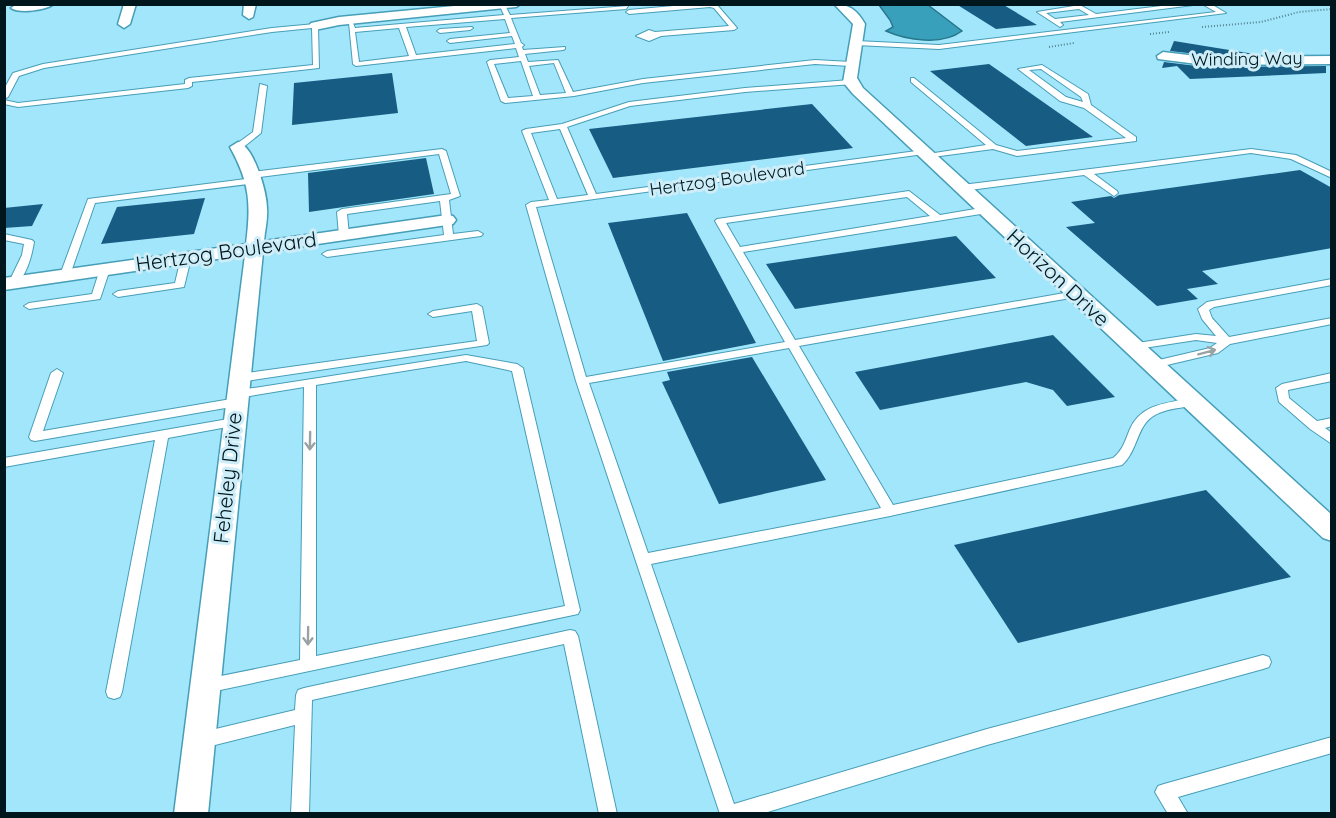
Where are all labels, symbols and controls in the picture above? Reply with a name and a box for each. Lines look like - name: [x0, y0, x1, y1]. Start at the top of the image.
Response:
- street label: Winding Way: [1191, 46, 1303, 71]
- street label: Hertzog Boulevard: [648, 156, 806, 201]
- street label: Horizon Drive: [1002, 223, 1116, 332]
- street label: Hertzog Boulevard: [134, 225, 318, 277]
- one-way arrow: [1197, 346, 1216, 357]
- street label: Feheley Drive: [207, 411, 247, 545]
- one-way arrow: [304, 431, 316, 451]
- one-way arrow: [302, 626, 314, 646]

